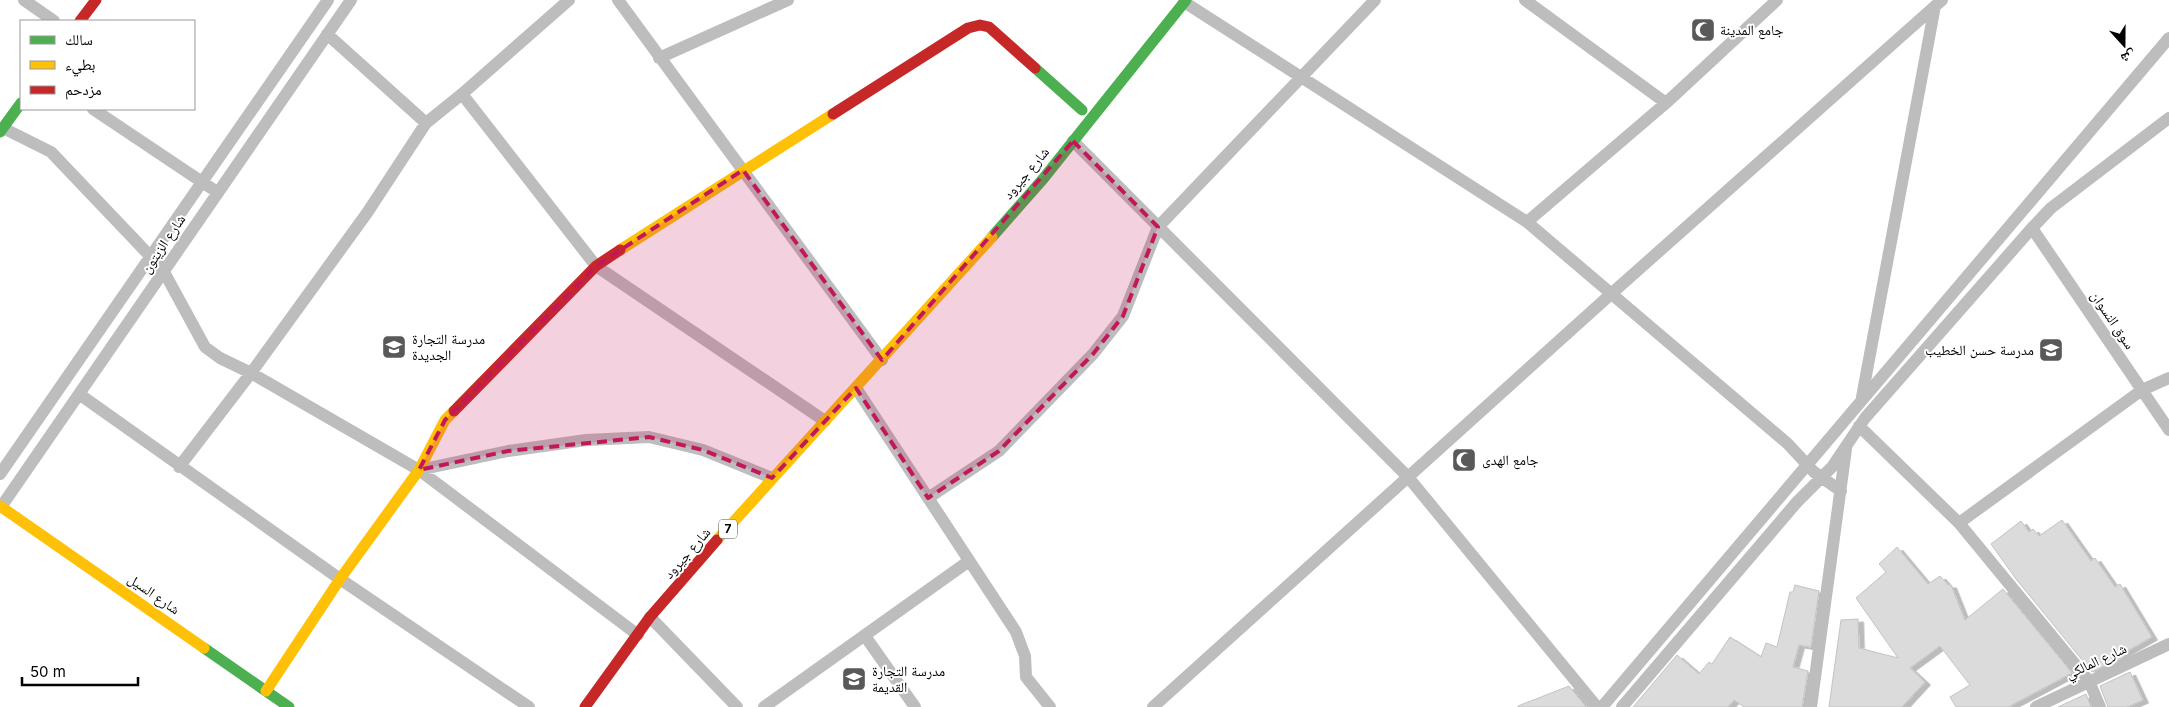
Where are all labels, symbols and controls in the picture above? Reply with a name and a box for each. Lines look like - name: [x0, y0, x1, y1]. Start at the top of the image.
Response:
- mosque icon: جامع المدينة: [1690, 17, 1716, 43]
- legend: [20, 20, 195, 110]
- north arrow: [2099, 20, 2149, 70]
- place label: جامع المدينة: [1720, 21, 1783, 40]
- text: سالك: [65, 30, 93, 49]
- text: ش: [2118, 46, 2139, 68]
- text: بطيء: [65, 55, 95, 77]
- text: مزدحم: [65, 80, 102, 100]
- street label: شارع جيرود: [999, 143, 1054, 203]
- street label: شارع الزيتون: [137, 211, 190, 277]
- street label: سوق النسوان: [2087, 287, 2139, 353]
- place label: مدرسة التجارة الجديدة: [412, 330, 485, 363]
- school or university icon: مدرسة التجارة الجديدة: [381, 334, 407, 360]
- school or university icon: مدرسة حسن الخطيب: [2038, 337, 2064, 363]
- place label: مدرسة حسن الخطيب: [1925, 341, 2034, 359]
- mosque icon: جامع الهدى: [1451, 447, 1477, 473]
- place label: جامع الهدى: [1482, 451, 1538, 470]
- road number: 7: [719, 520, 737, 538]
- street label: شارع جيرود: [660, 524, 715, 583]
- street label: شارع السيل: [124, 570, 184, 619]
- street label: شارع المالكي: [2063, 639, 2130, 685]
- scale bar: [22, 654, 139, 686]
- text: 50 m: [30, 662, 66, 681]
- place label: مدرسة التجارة القديمة: [872, 662, 945, 695]
- school or university icon: مدرسة التجارة القديمة: [841, 666, 867, 692]

